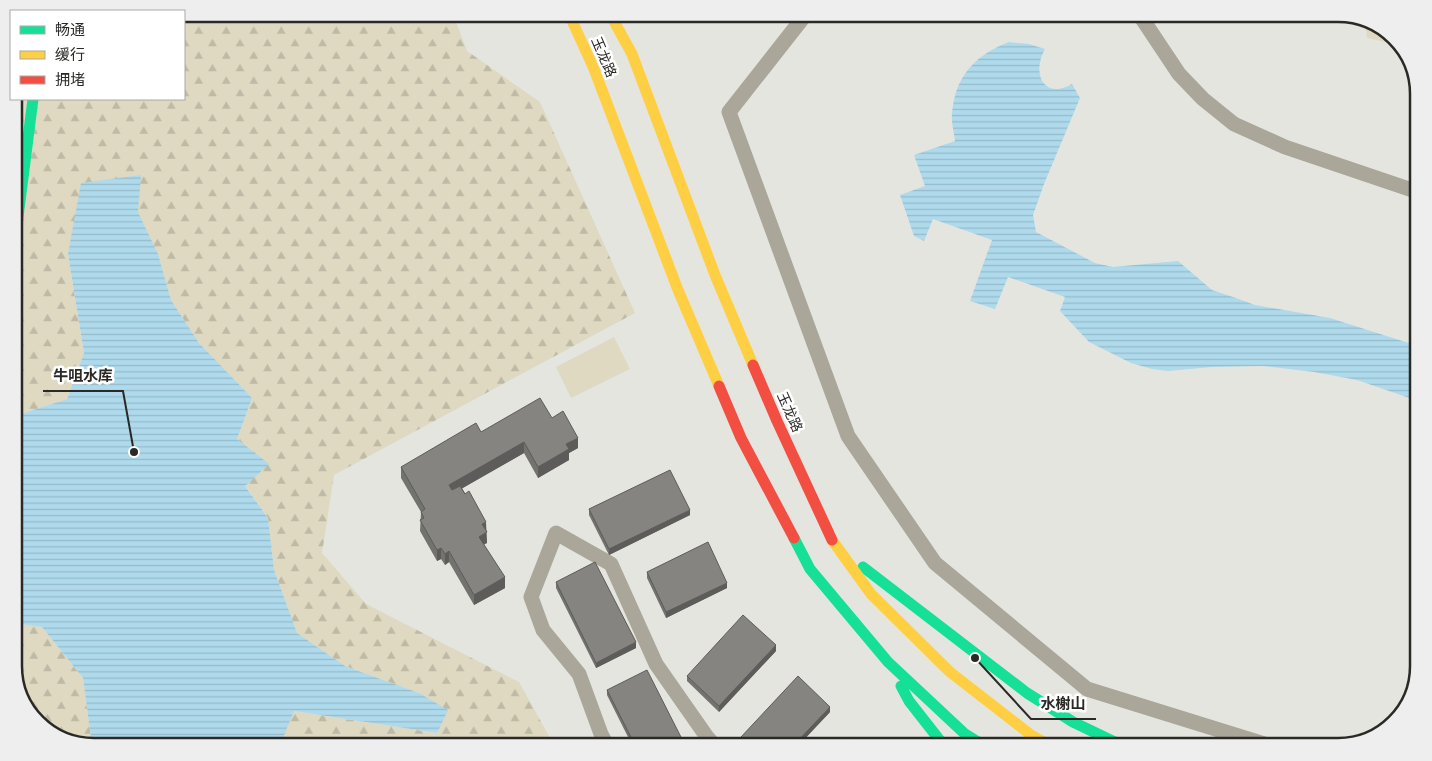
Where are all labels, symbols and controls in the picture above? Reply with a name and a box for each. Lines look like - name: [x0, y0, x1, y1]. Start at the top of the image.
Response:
- legend: [10, 10, 185, 100]
- text: 畅通: [55, 21, 85, 39]
- street label: 玉龙路: [588, 35, 620, 80]
- text: 缓行: [55, 46, 85, 64]
- text: 拥堵: [55, 71, 85, 89]
- callout: 牛咀水库: [43, 361, 123, 391]
- text: 牛咀水库: [53, 367, 113, 385]
- street label: 玉龙路: [773, 390, 806, 435]
- callout: 水榭山: [1031, 689, 1096, 719]
- text: 水榭山: [1040, 695, 1086, 713]

